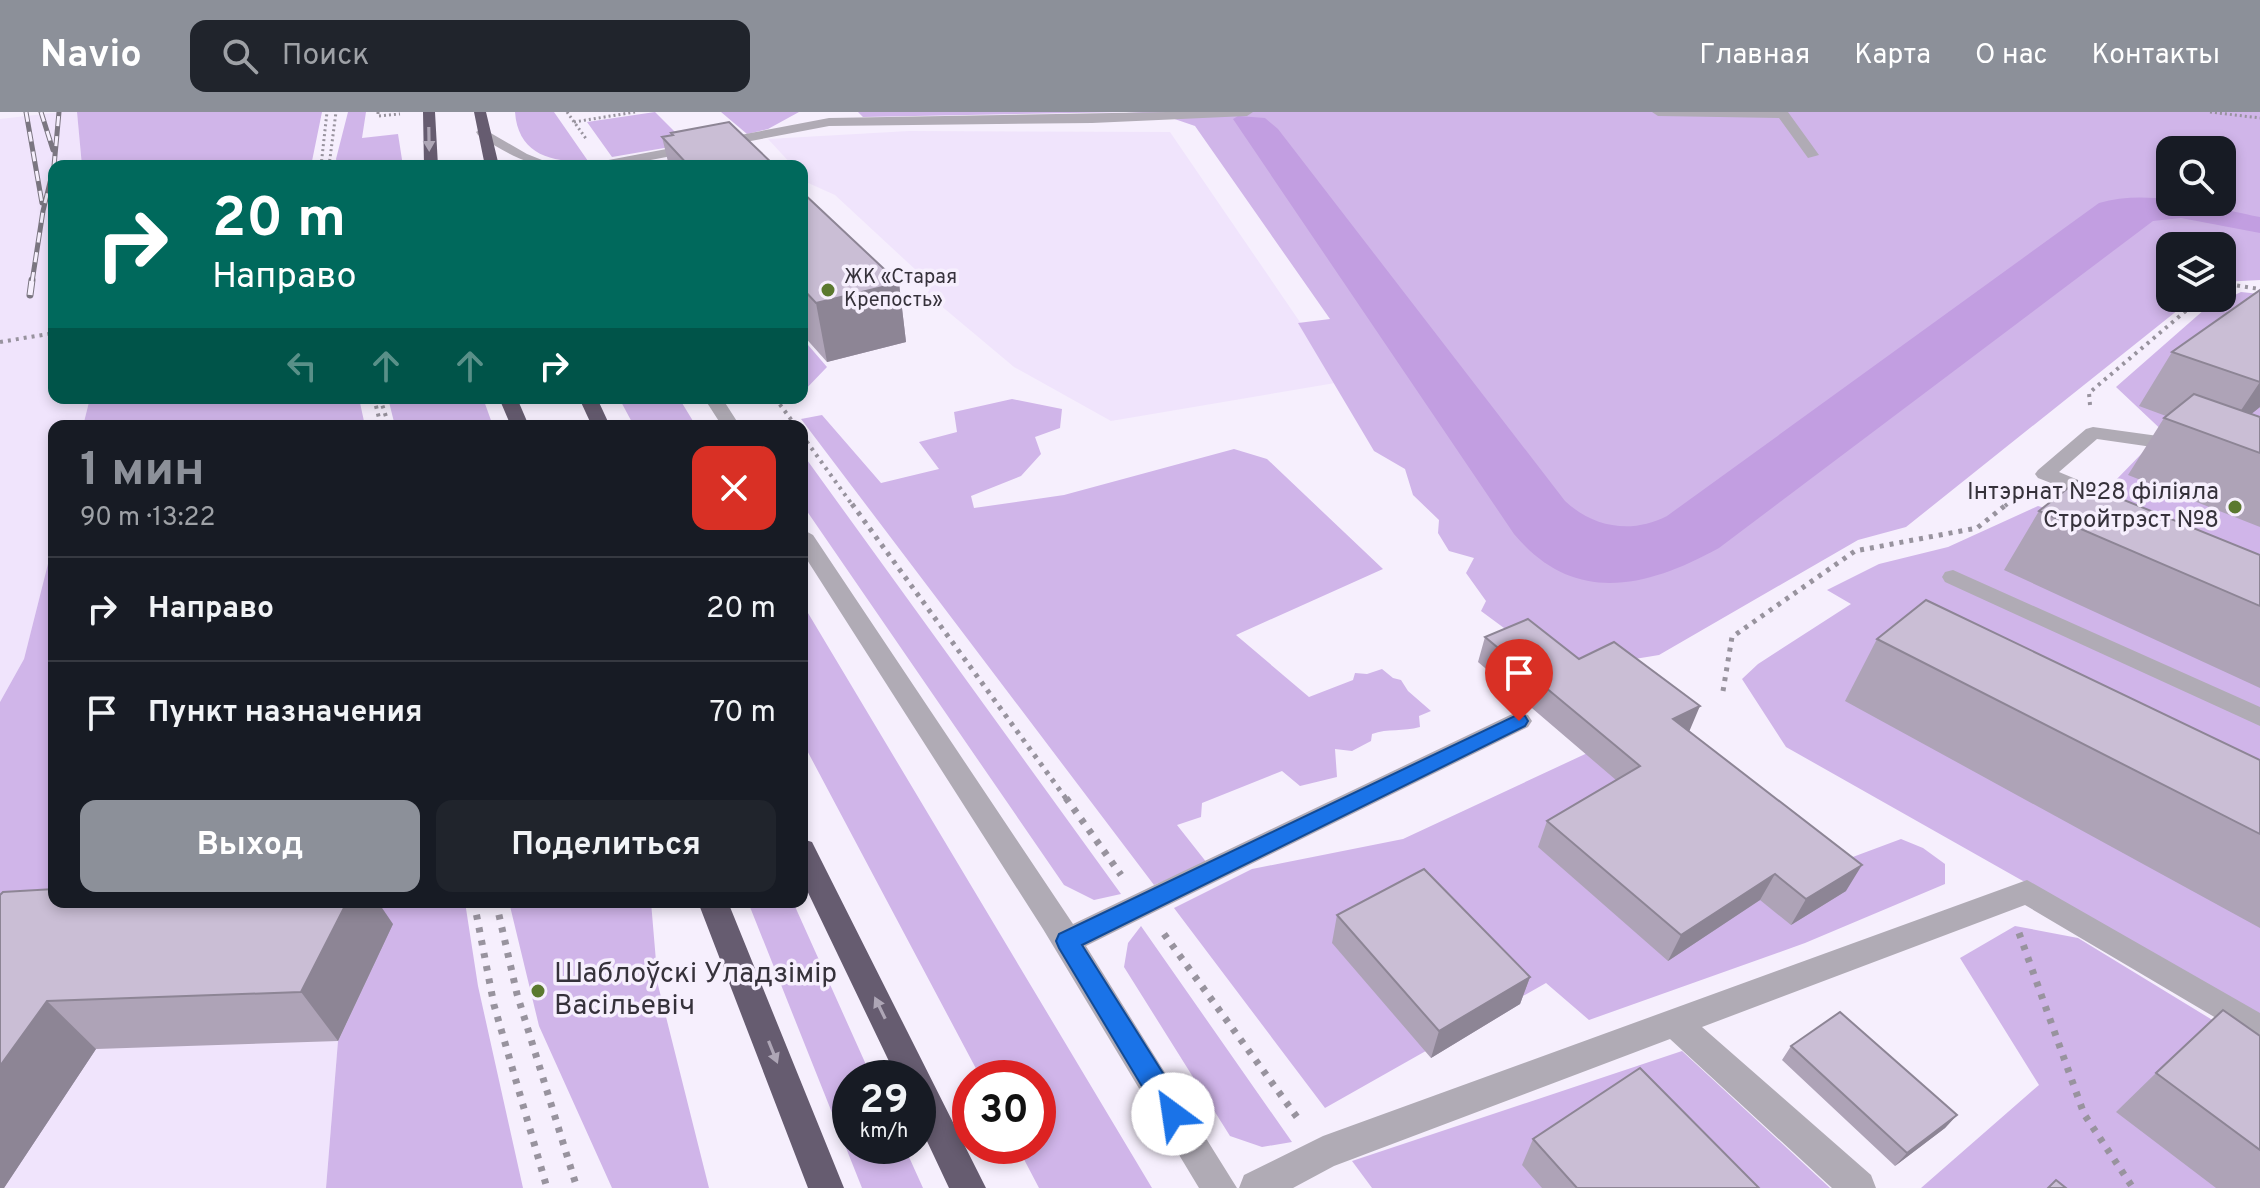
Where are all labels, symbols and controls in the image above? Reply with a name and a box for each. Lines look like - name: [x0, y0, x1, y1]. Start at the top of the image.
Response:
- search box: [190, 20, 750, 92]
- text: Navio: [40, 32, 142, 81]
- icon: search: [218, 34, 262, 78]
- text: Поиск: [282, 38, 369, 75]
- text: Главная: [1699, 38, 1810, 74]
- text: Карта: [1854, 38, 1931, 74]
- text: О нас: [1975, 38, 2048, 74]
- text: Контакты: [2092, 38, 2220, 74]
- one-way arrow: [423, 127, 435, 152]
- map controls: [2156, 136, 2236, 312]
- button: search: [2156, 136, 2236, 216]
- text: 20 m: [212, 186, 346, 256]
- icon: right: [80, 192, 184, 296]
- button: layers: [2156, 232, 2236, 312]
- text: Направо: [212, 255, 357, 301]
- place label: ЖК «Старая Крепость»: [844, 265, 957, 314]
- marker: ЖК «Старая Крепость»: [819, 281, 837, 299]
- icon: left: [280, 344, 324, 388]
- icon: ahead: [364, 344, 408, 388]
- icon: ahead: [448, 344, 492, 388]
- icon: right: [532, 344, 576, 388]
- text: 1 мин: [80, 442, 205, 502]
- button: close: [692, 446, 776, 530]
- place label: Інтэрнат №28 фiлiяла Стройтрэст №8: [1967, 478, 2219, 536]
- marker: Інтэрнат №28 фiлiяла Стройтрэст №8: [2226, 498, 2244, 516]
- text: 90 m · 13:22: [80, 502, 215, 535]
- icon: right: [80, 587, 124, 631]
- text: Направо: [148, 591, 274, 628]
- text: 20 m: [706, 591, 776, 628]
- pin: [1485, 639, 1553, 721]
- icon: arrive: [1497, 651, 1541, 695]
- icon: arrive: [80, 691, 124, 735]
- text: Пункт назначения: [148, 695, 422, 732]
- text: 70 m: [710, 695, 776, 732]
- button: Выход: [80, 800, 420, 892]
- button: Поделиться: [436, 800, 776, 892]
- place label: Шаблоўскі Уладзімір Васільевіч: [554, 957, 837, 1025]
- marker: Шаблоўскі Уладзімір Васільевіч: [529, 982, 547, 1000]
- one-way arrow: [873, 996, 886, 1019]
- one-way arrow: [767, 1040, 780, 1064]
- speed limit sign: 30: [952, 1060, 1056, 1164]
- position arrow: [1131, 1072, 1215, 1156]
- text: 29: [859, 1077, 909, 1127]
- text: km/h: [860, 1119, 908, 1145]

